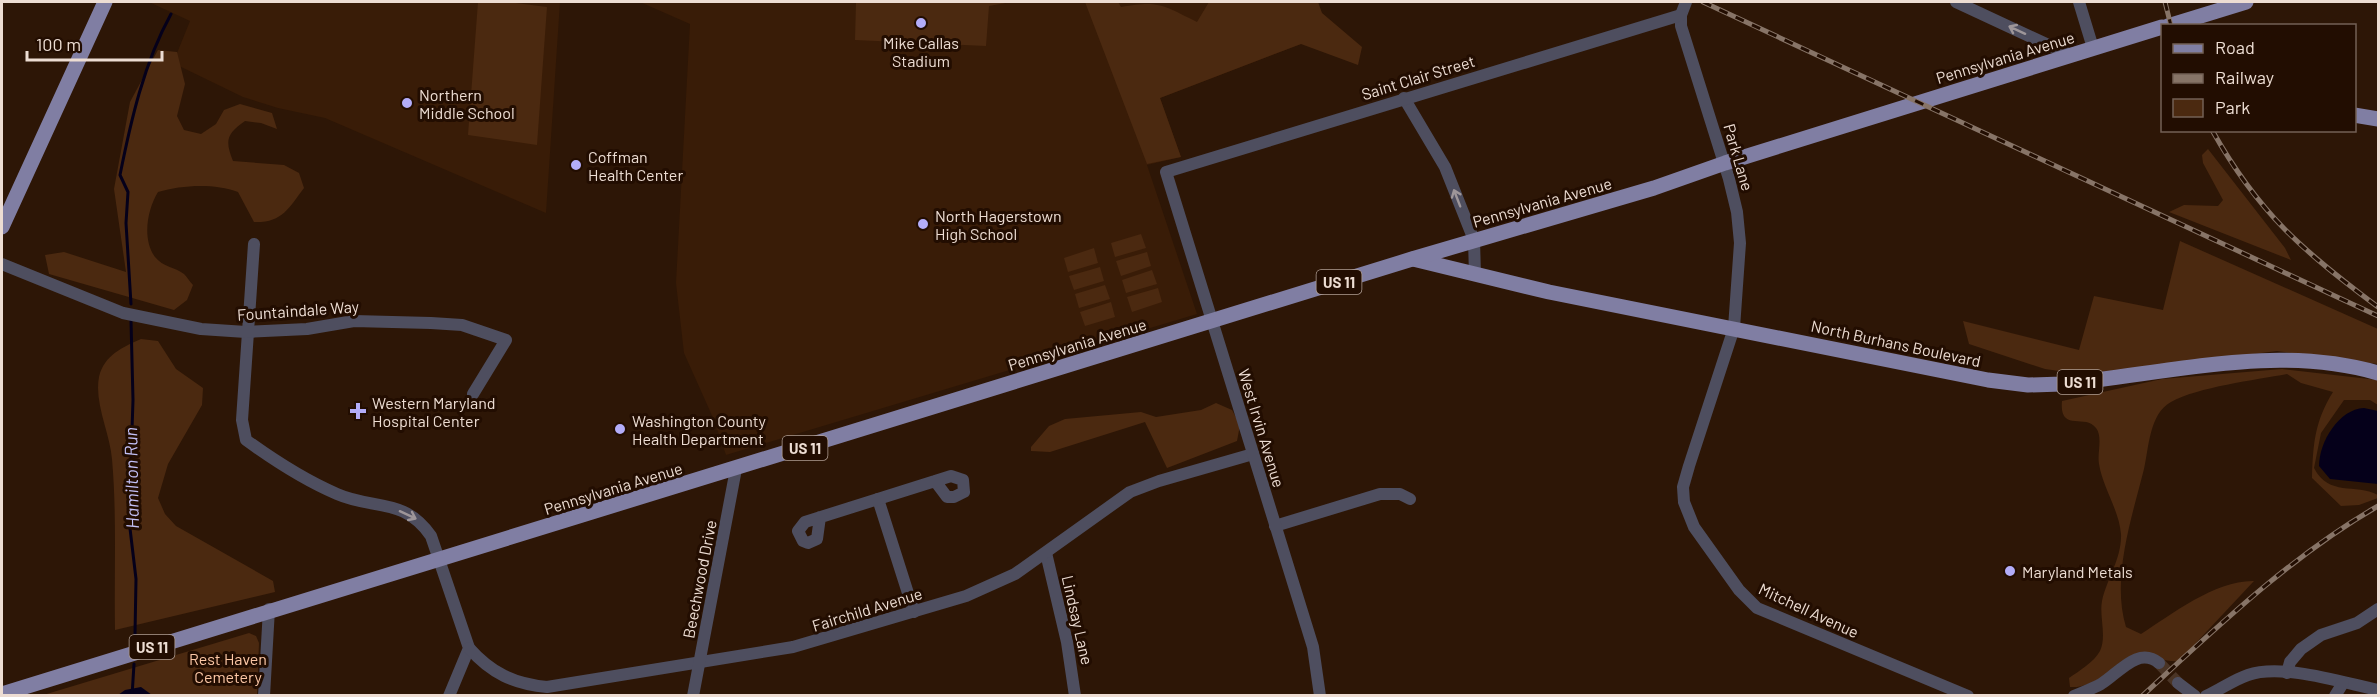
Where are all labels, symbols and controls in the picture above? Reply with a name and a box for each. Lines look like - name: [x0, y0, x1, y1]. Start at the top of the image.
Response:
- marker: Mike Callas Stadium: [914, 16, 928, 30]
- one-way arrow: [2008, 23, 2026, 35]
- scale bar: [27, 24, 162, 62]
- legend: [2161, 24, 2356, 132]
- street label: Pennsylvania Avenue: [1933, 27, 2077, 87]
- text: 100 m: [36, 33, 81, 55]
- place label: Mike Callas Stadium: [883, 33, 959, 70]
- text: Road: [2215, 36, 2255, 58]
- street label: Saint Clair Street: [1359, 51, 1477, 103]
- text: Railway: [2215, 66, 2274, 88]
- place label: Northern Middle School: [419, 85, 515, 122]
- marker: Northern Middle School: [400, 96, 414, 110]
- text: Park: [2215, 96, 2250, 118]
- street label: Park Lane: [1720, 121, 1758, 193]
- place label: Coffman Health Center: [588, 147, 683, 184]
- marker: Coffman Health Center: [569, 158, 583, 172]
- street label: Pennsylvania Avenue: [1470, 173, 1614, 231]
- one-way arrow: [1451, 190, 1462, 208]
- place label: North Hagerstown High School: [935, 206, 1062, 243]
- marker: North Hagerstown High School: [916, 217, 930, 231]
- road number: US 11: [1316, 270, 1362, 294]
- street label: Fountaindale Way: [236, 296, 360, 324]
- street label: Pennsylvania Avenue: [1005, 314, 1149, 374]
- street label: North Burhans Boulevard: [1809, 316, 1983, 370]
- street label: West Irvin Avenue: [1235, 366, 1289, 490]
- road number: US 11: [2058, 370, 2102, 394]
- place label: Western Maryland Hospital Center: [372, 393, 495, 430]
- marker: Western Maryland Hospital Center: [349, 402, 367, 420]
- place label: Washington County Health Department: [632, 411, 767, 448]
- marker: Washington County Health Department: [613, 422, 627, 436]
- water label: Hamilton Run: [119, 427, 143, 529]
- road number: US 11: [782, 436, 828, 460]
- street label: Pennsylvania Avenue: [541, 458, 685, 518]
- one-way arrow: [399, 509, 417, 521]
- street label: Beechwood Drive: [678, 518, 720, 640]
- place label: Maryland Metals: [2022, 562, 2133, 581]
- marker: Maryland Metals: [2003, 564, 2017, 578]
- street label: Lindsay Lane: [1058, 573, 1098, 667]
- street label: Mitchell Avenue: [1756, 579, 1862, 641]
- street label: Fairchild Avenue: [810, 583, 924, 635]
- road number: US 11: [130, 635, 174, 659]
- park label: Rest Haven Cemetery: [189, 649, 267, 686]

